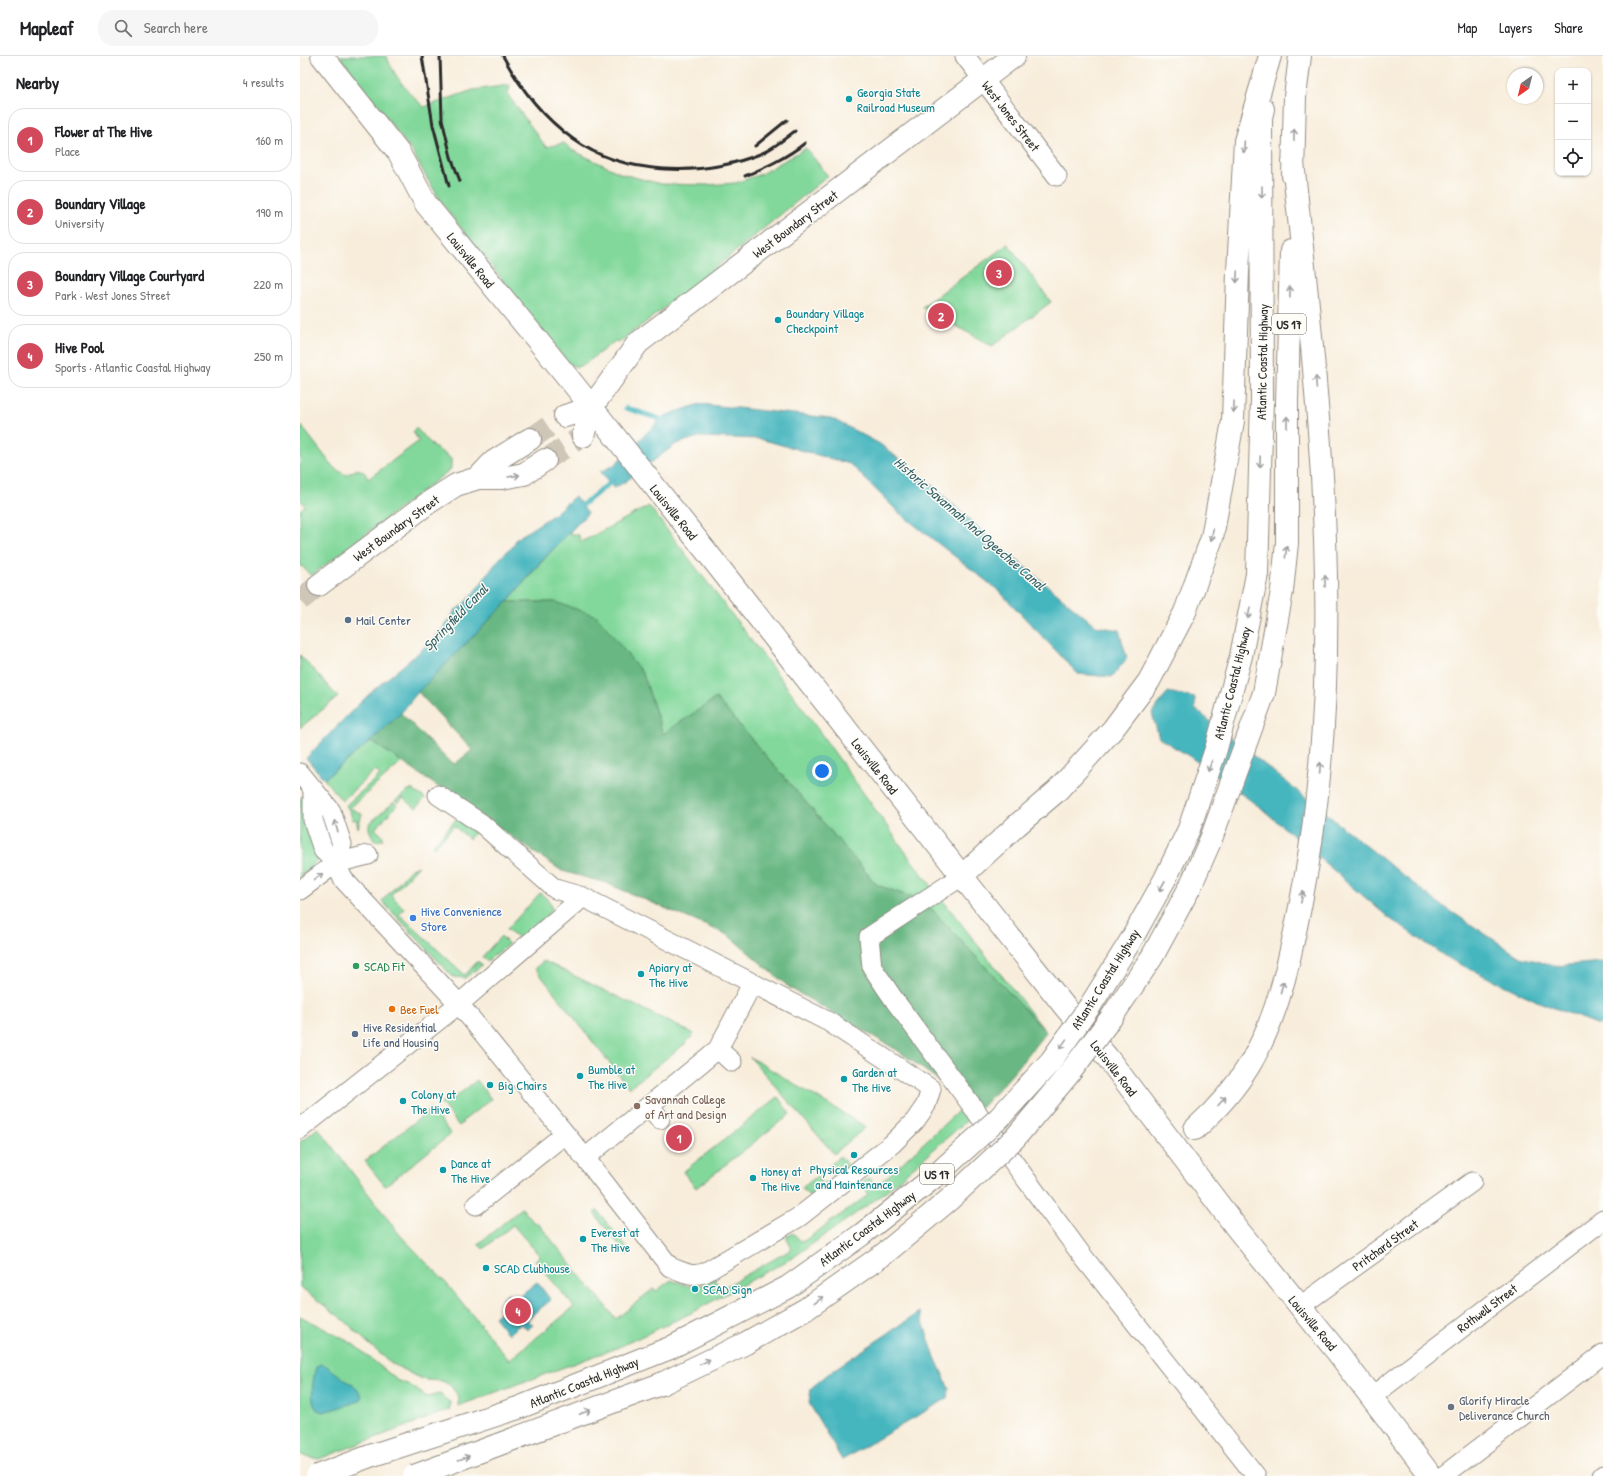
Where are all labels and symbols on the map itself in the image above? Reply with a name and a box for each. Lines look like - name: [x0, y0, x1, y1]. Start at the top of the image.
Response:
- north arrow: [1507, 68, 1543, 104]
- street label: West Jones Street: [978, 77, 1045, 155]
- place label: Georgia State Railroad Museum: [857, 83, 935, 116]
- marker: Georgia State Railroad Museum: [844, 94, 854, 104]
- one-way arrow: [1290, 129, 1298, 142]
- one-way arrow: [1241, 140, 1248, 153]
- one-way arrow: [1258, 185, 1266, 198]
- street label: West Boundary Street: [749, 186, 842, 262]
- street label: Louisville Road: [443, 229, 499, 291]
- pin: 3: [986, 258, 1012, 288]
- one-way arrow: [1234, 270, 1241, 283]
- one-way arrow: [1286, 286, 1294, 299]
- pin: 2: [928, 301, 954, 331]
- street label: Atlantic Coastal Highway: [1252, 303, 1272, 420]
- place label: Boundary Village Checkpoint: [786, 304, 864, 337]
- road number: US 17: [1272, 314, 1306, 334]
- marker: Boundary Village Checkpoint: [773, 315, 783, 325]
- one-way arrow: [1312, 375, 1319, 388]
- one-way arrow: [1230, 400, 1238, 413]
- one-way arrow: [1283, 416, 1291, 429]
- water label: Historic Savannah And Ogeechee Canal: [890, 452, 1051, 596]
- one-way arrow: [1256, 455, 1264, 468]
- one-way arrow: [507, 472, 520, 480]
- street label: Louisville Road: [646, 481, 702, 543]
- street label: West Boundary Street: [349, 490, 443, 565]
- one-way arrow: [1208, 528, 1215, 541]
- one-way arrow: [1283, 546, 1290, 559]
- one-way arrow: [1321, 575, 1329, 588]
- water label: Springfield Canal: [418, 579, 493, 655]
- one-way arrow: [1245, 606, 1253, 619]
- place label: Mail Center: [356, 611, 411, 629]
- marker: Mail Center: [343, 615, 353, 625]
- street label: Atlantic Coastal Highway: [1209, 624, 1255, 741]
- street label: Louisville Road: [847, 734, 903, 798]
- one-way arrow: [1206, 759, 1214, 771]
- your location: [812, 761, 832, 781]
- one-way arrow: [1317, 762, 1324, 775]
- one-way arrow: [332, 819, 339, 832]
- one-way arrow: [312, 872, 323, 881]
- one-way arrow: [1157, 880, 1165, 892]
- one-way arrow: [1299, 891, 1307, 904]
- place label: Hive Convenience Store: [421, 902, 502, 935]
- marker: Hive Convenience Store: [408, 913, 418, 923]
- street label: Atlantic Coastal Highway: [1067, 925, 1144, 1033]
- place label: SCAD Fit: [364, 957, 405, 975]
- place label: Apiary at The Hive: [649, 958, 693, 991]
- marker: SCAD Fit: [351, 961, 361, 971]
- marker: Apiary at The Hive: [636, 969, 646, 979]
- one-way arrow: [1279, 981, 1286, 994]
- place label: Bee Fuel: [400, 1000, 439, 1018]
- marker: Bee Fuel: [387, 1004, 397, 1014]
- place label: Hive Residential Life and Housing: [363, 1018, 439, 1051]
- marker: Hive Residential Life and Housing: [350, 1029, 360, 1039]
- street label: Louisville Road: [1086, 1036, 1142, 1100]
- one-way arrow: [1059, 1038, 1067, 1049]
- place label: Bumble at The Hive: [588, 1060, 636, 1093]
- place label: Garden at The Hive: [852, 1063, 898, 1096]
- marker: Bumble at The Hive: [575, 1071, 585, 1081]
- marker: Garden at The Hive: [839, 1074, 849, 1084]
- place label: Big Chairs: [498, 1076, 547, 1094]
- marker: Big Chairs: [485, 1080, 495, 1090]
- place label: Colony at The Hive: [411, 1085, 457, 1118]
- place label: Savannah College of Art and Design: [645, 1090, 727, 1123]
- marker: Colony at The Hive: [398, 1096, 408, 1106]
- one-way arrow: [1217, 1097, 1226, 1107]
- marker: Savannah College of Art and Design: [632, 1101, 642, 1111]
- pin: 1: [666, 1123, 692, 1153]
- marker: Physical Resources and Maintenance: [849, 1150, 859, 1160]
- place label: Dance at The Hive: [451, 1154, 491, 1187]
- place label: Physical Resources and Maintenance: [810, 1160, 898, 1193]
- place label: Honey at The Hive: [761, 1162, 802, 1195]
- road number: US 17: [920, 1164, 954, 1184]
- marker: Dance at The Hive: [438, 1165, 448, 1175]
- marker: Honey at The Hive: [748, 1173, 758, 1183]
- street label: Atlantic Coastal Highway: [815, 1186, 919, 1270]
- street label: Pritchard Street: [1348, 1215, 1422, 1275]
- place label: Everest at The Hive: [591, 1223, 640, 1256]
- marker: Everest at The Hive: [578, 1234, 588, 1244]
- place label: SCAD Clubhouse: [494, 1259, 570, 1277]
- marker: SCAD Clubhouse: [481, 1263, 491, 1273]
- street label: Rothwell Street: [1453, 1279, 1521, 1337]
- place label: SCAD Sign: [703, 1280, 752, 1298]
- marker: SCAD Sign: [690, 1284, 700, 1294]
- street label: Louisville Road: [1285, 1292, 1341, 1354]
- pin: 4: [505, 1296, 531, 1326]
- one-way arrow: [814, 1296, 825, 1304]
- street label: Atlantic Coastal Highway: [527, 1352, 642, 1412]
- one-way arrow: [699, 1358, 711, 1365]
- place label: Glorify Miracle Deliverance Church: [1459, 1391, 1550, 1424]
- marker: Glorify Miracle Deliverance Church: [1446, 1402, 1456, 1412]
- one-way arrow: [579, 1408, 591, 1416]
- one-way arrow: [457, 1453, 469, 1461]

